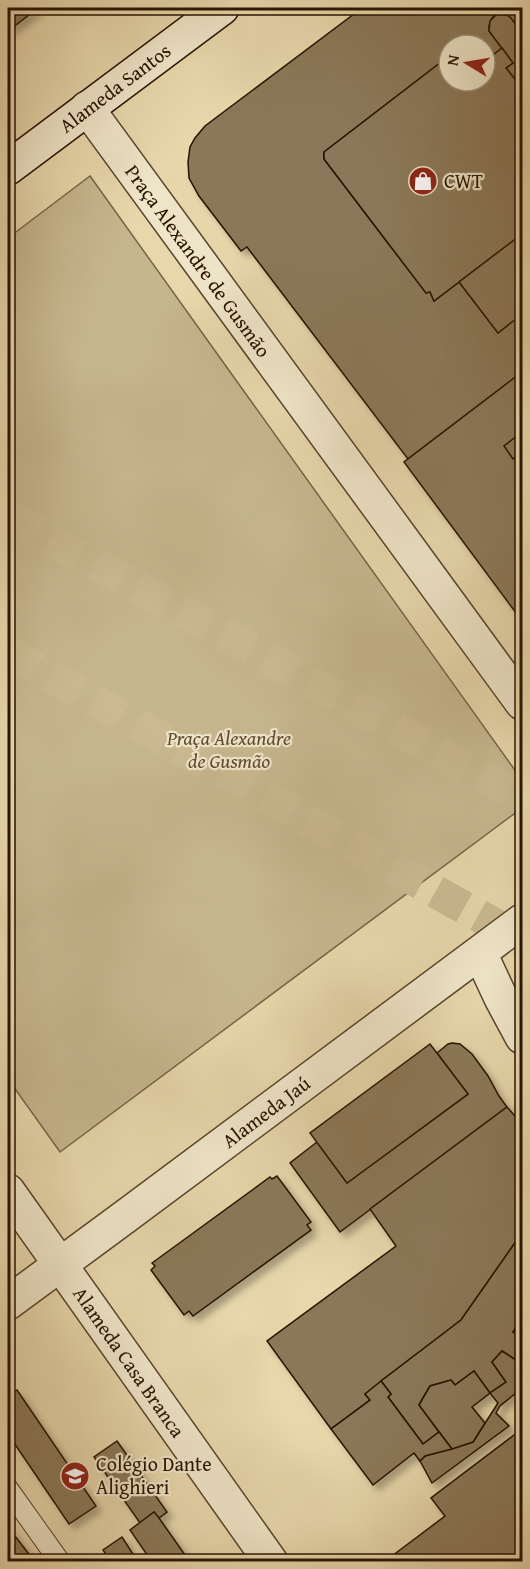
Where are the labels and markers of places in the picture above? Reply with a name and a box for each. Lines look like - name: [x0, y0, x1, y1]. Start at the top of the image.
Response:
- shop icon: CWT: [407, 165, 439, 197]
- place label: CWT: [444, 166, 483, 195]
- place label: Colégio Dante Alighieri: [96, 1449, 212, 1501]
- school or university icon: Colégio Dante Alighieri: [59, 1460, 91, 1492]

